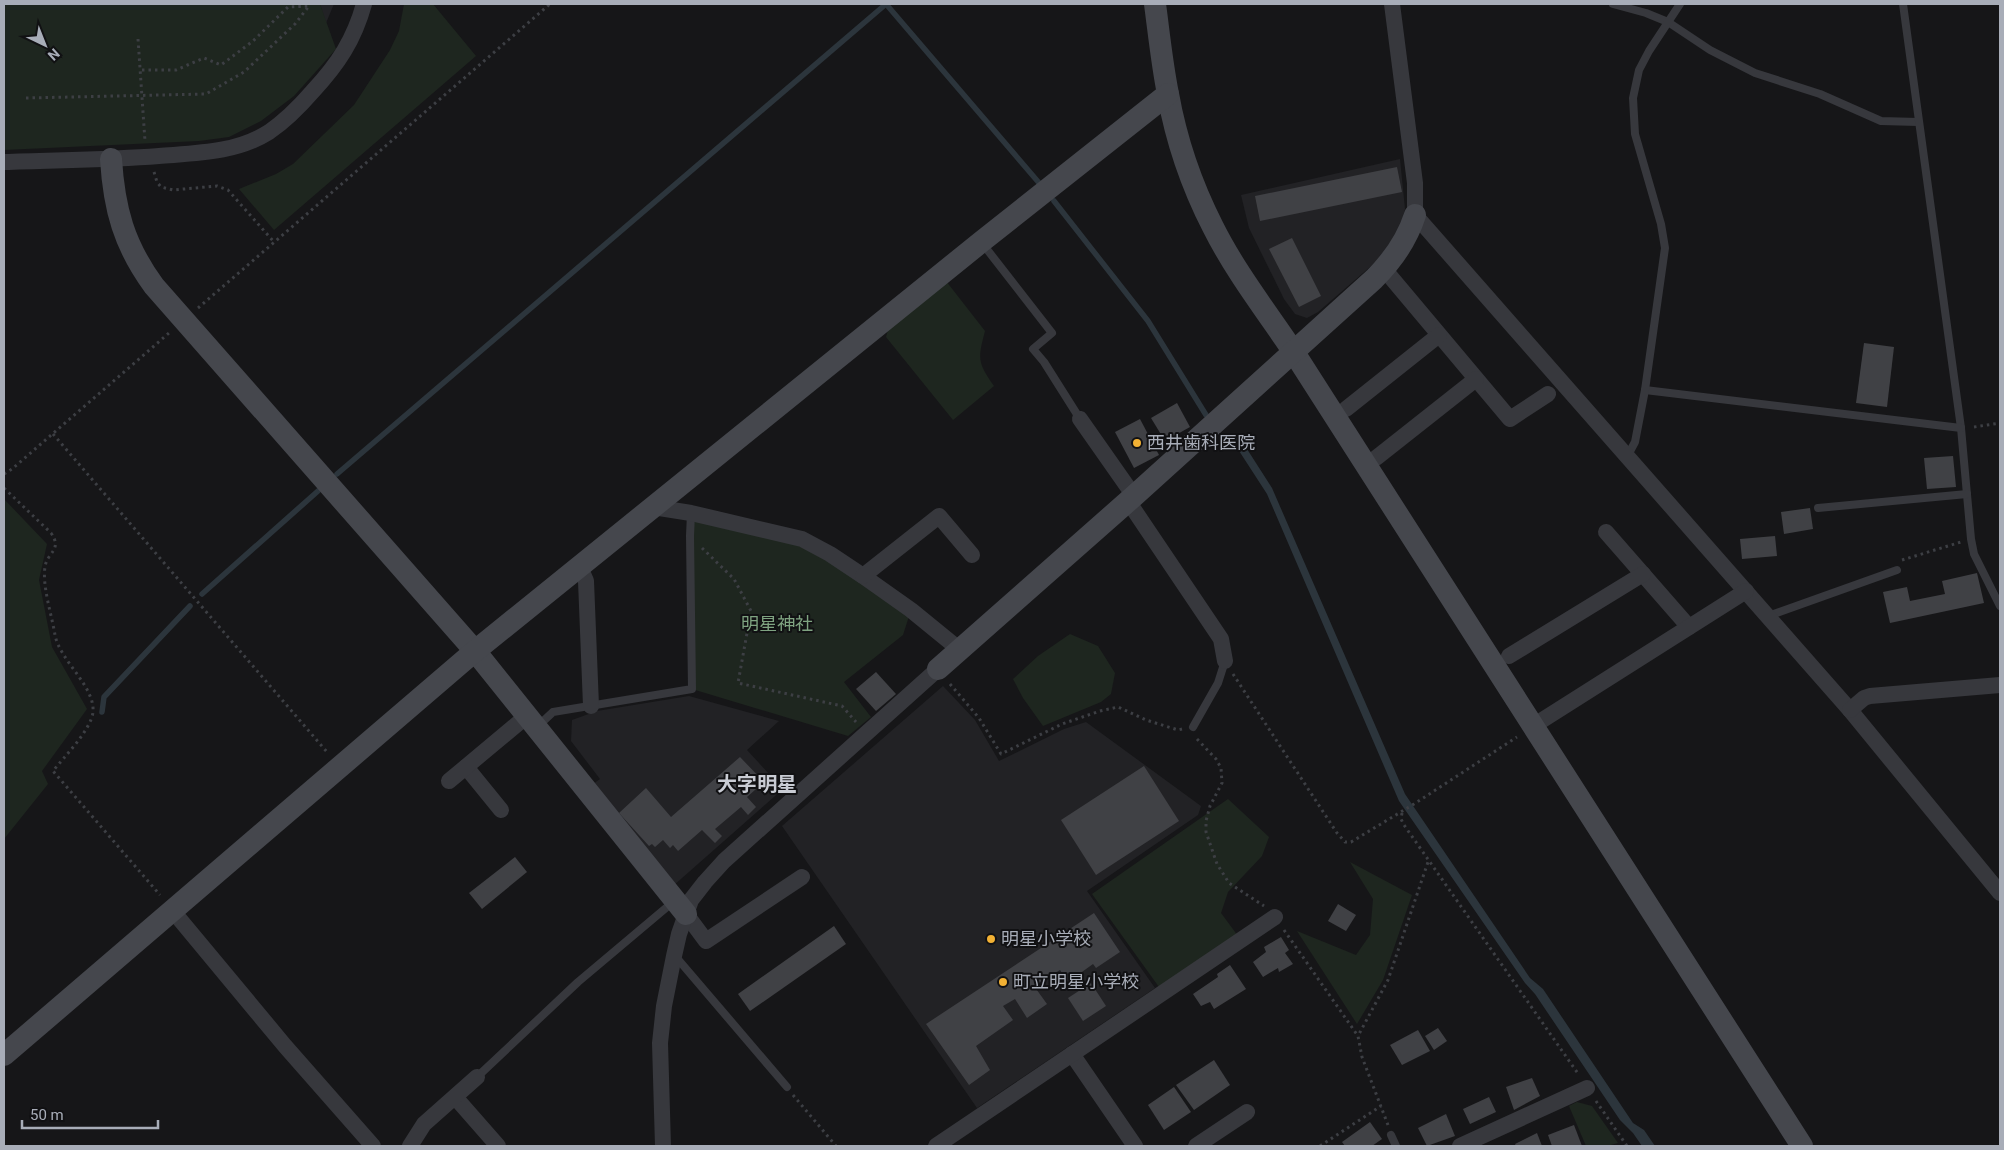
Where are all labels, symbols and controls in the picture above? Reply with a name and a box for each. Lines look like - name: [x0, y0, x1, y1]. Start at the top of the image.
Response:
- north arrow: [20, 20, 70, 70]
- text: N: [45, 45, 63, 64]
- place label: 西井歯科医院: [1147, 432, 1255, 453]
- marker: 西井歯科医院: [1131, 437, 1143, 449]
- park label: 明星神社: [741, 613, 813, 634]
- district label: 大字明星: [717, 772, 797, 796]
- place label: 明星小学校: [1001, 928, 1091, 949]
- marker: 明星小学校: [985, 933, 997, 945]
- place label: 町立明星小学校: [1013, 971, 1139, 992]
- marker: 町立明星小学校: [997, 976, 1009, 988]
- scale bar: [22, 1098, 159, 1130]
- text: 50 m: [30, 1106, 64, 1124]

